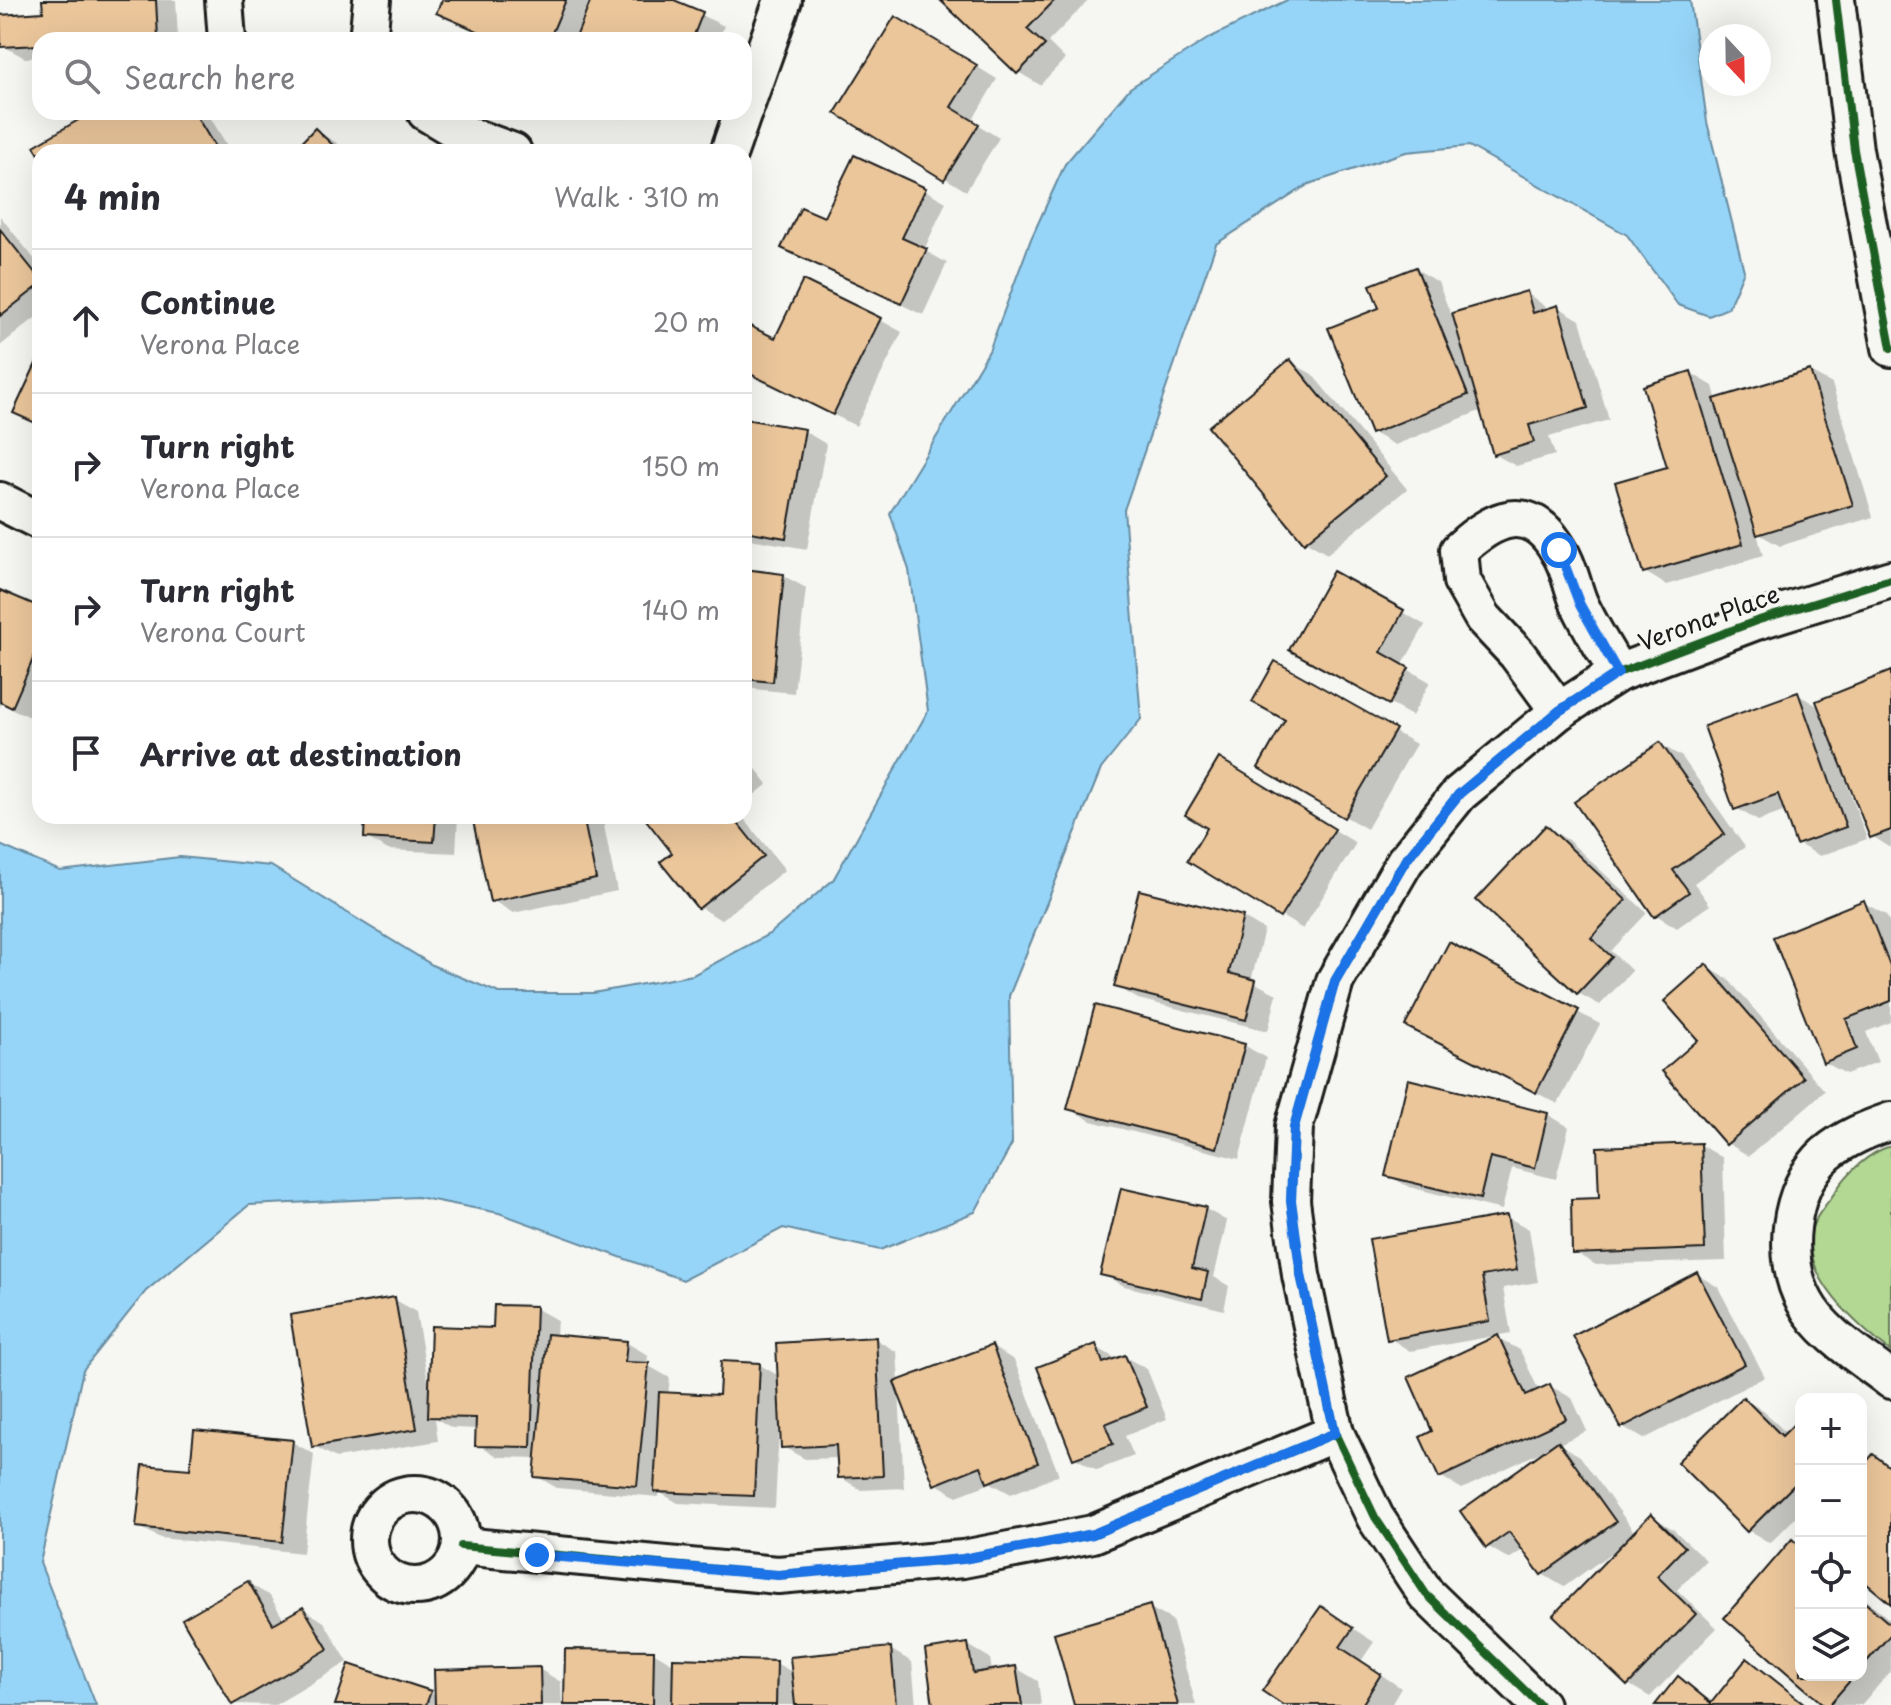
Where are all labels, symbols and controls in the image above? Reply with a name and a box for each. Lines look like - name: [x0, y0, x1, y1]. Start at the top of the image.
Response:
- north arrow: [1699, 24, 1771, 96]
- search box: [32, 32, 752, 120]
- icon: search: [60, 54, 104, 98]
- text: Search here: [124, 54, 296, 99]
- text: 4 min: [64, 170, 161, 222]
- text: Walk · 310 m: [554, 177, 720, 216]
- text: Continue: [140, 279, 275, 324]
- icon: ahead: [64, 299, 108, 343]
- text: 20 m: [653, 302, 720, 341]
- text: Verona Place: [140, 324, 300, 363]
- text: Turn right: [140, 423, 295, 468]
- icon: right: [64, 443, 108, 487]
- text: 150 m: [642, 446, 720, 485]
- text: Verona Place: [140, 468, 300, 507]
- route start: [1541, 532, 1577, 568]
- text: Turn right: [140, 567, 295, 612]
- street label: Verona Place: [1633, 575, 1784, 659]
- icon: right: [64, 587, 108, 631]
- text: 140 m: [642, 590, 720, 629]
- text: Verona Court: [140, 612, 306, 651]
- icon: arrive: [64, 731, 108, 775]
- text: Arrive at destination: [140, 731, 462, 776]
- map controls: [1795, 1393, 1867, 1681]
- button: +: [1795, 1393, 1867, 1465]
- button: −: [1795, 1465, 1867, 1537]
- route end: [519, 1537, 555, 1573]
- button: locate: [1795, 1537, 1867, 1609]
- button: layers: [1795, 1609, 1867, 1681]

